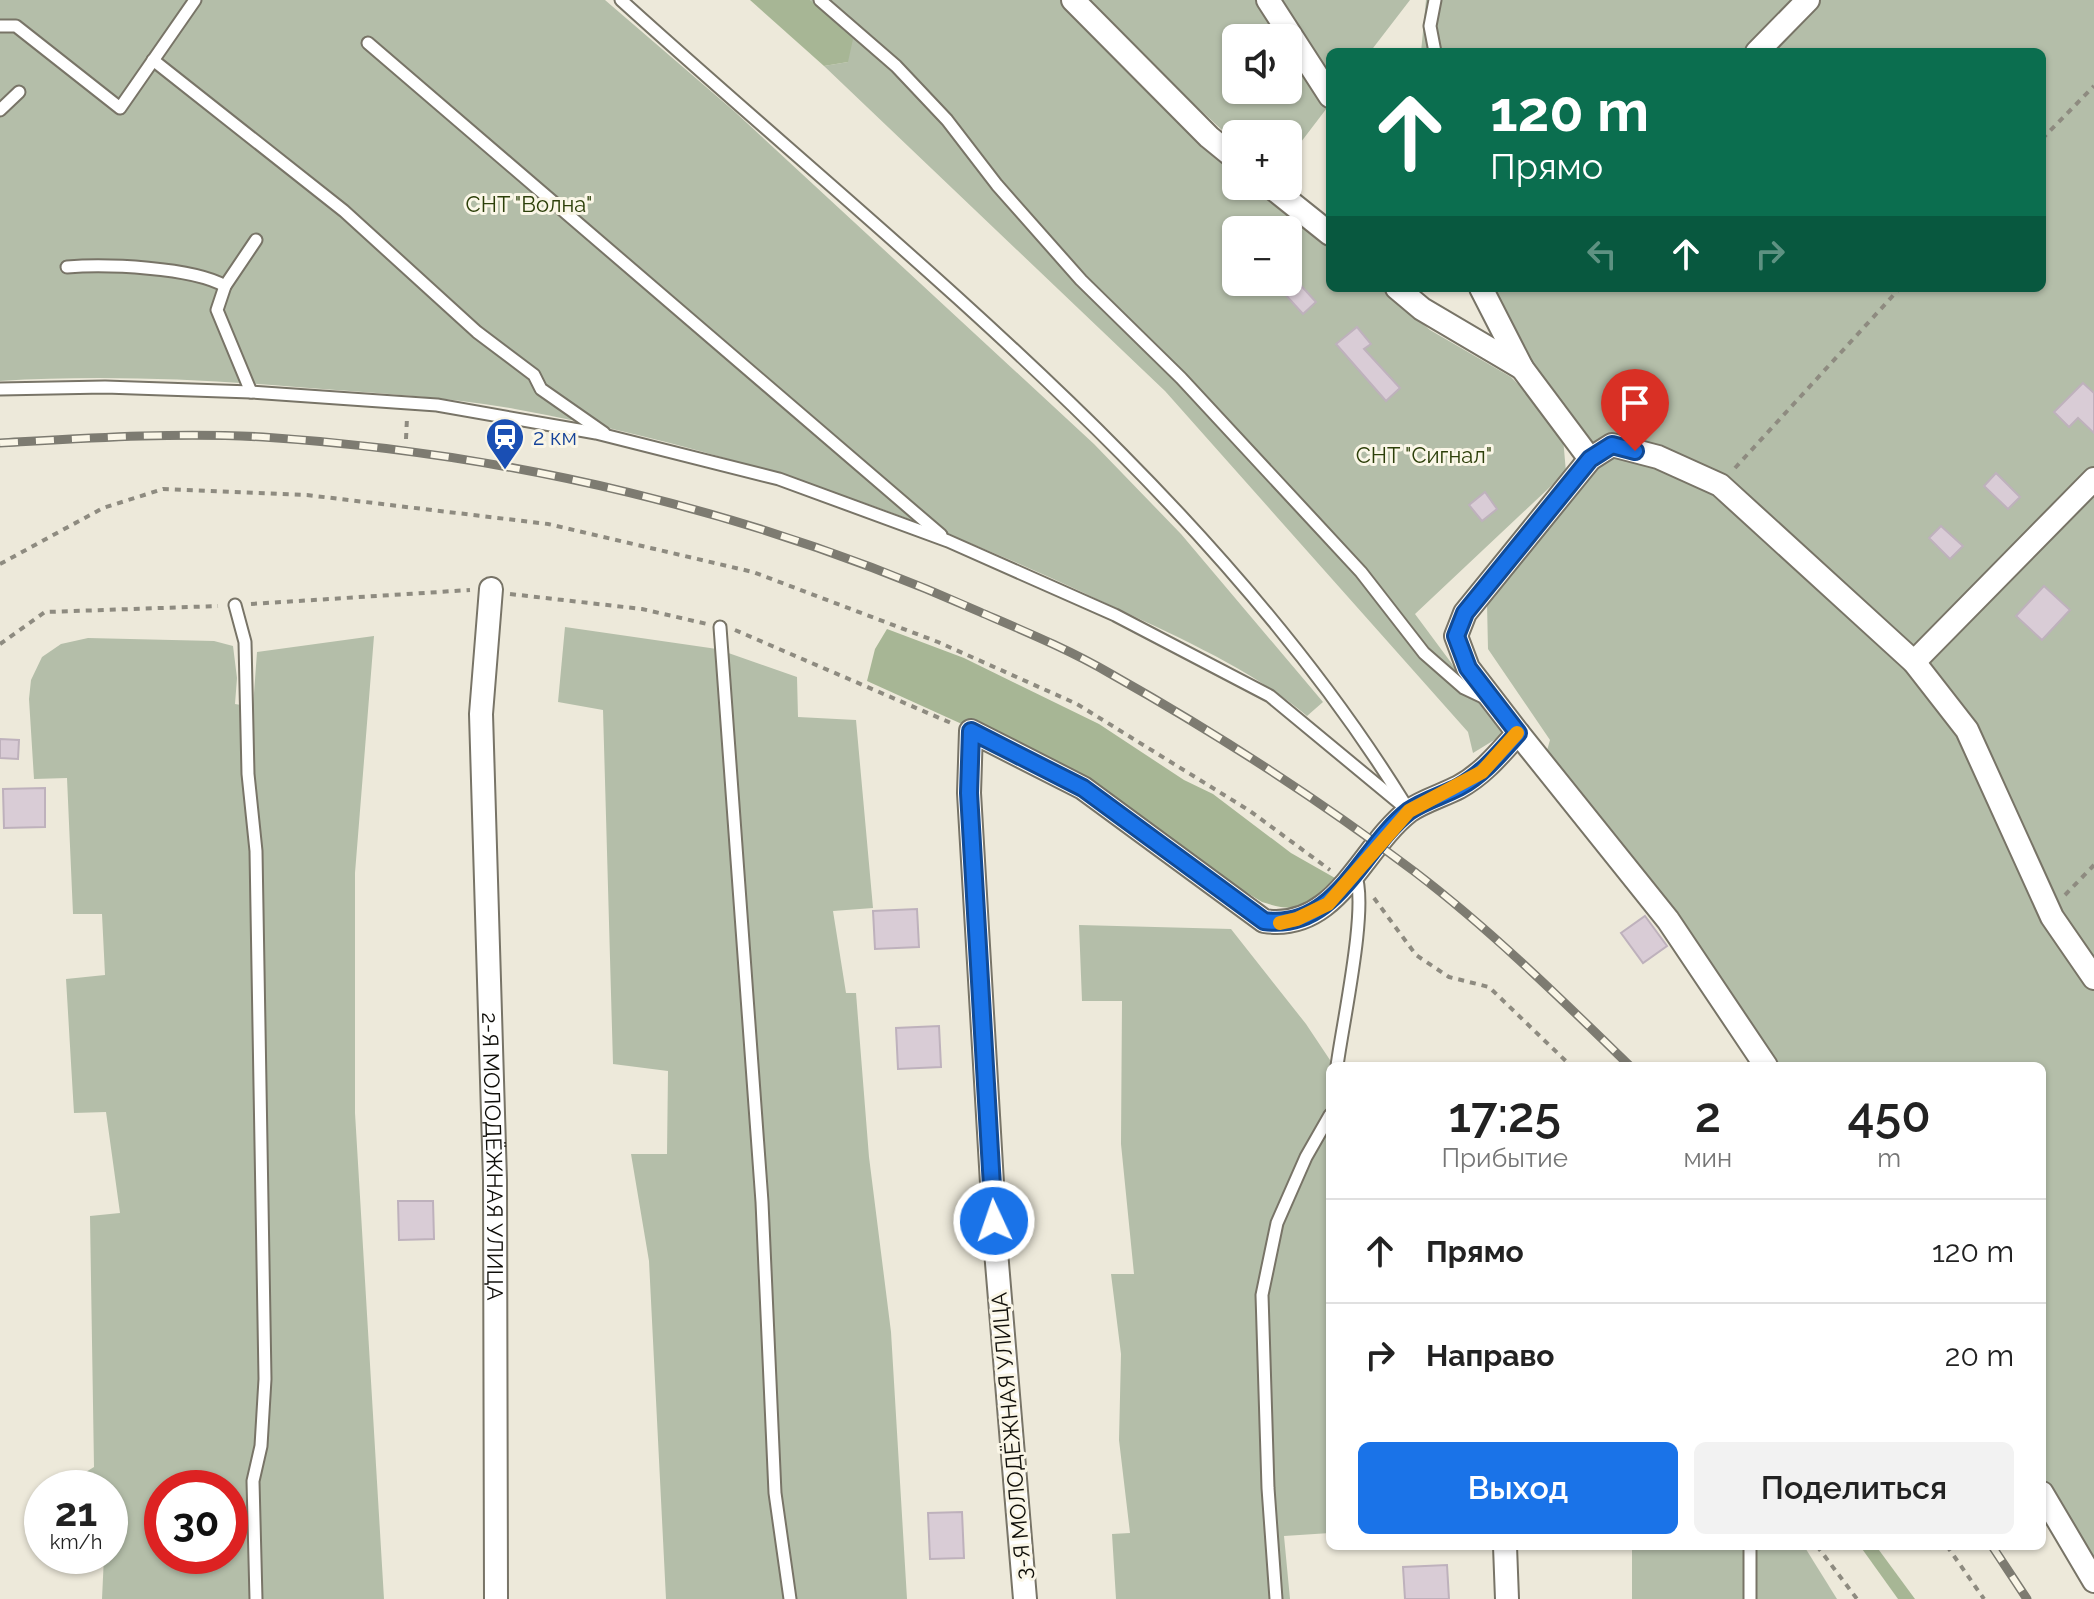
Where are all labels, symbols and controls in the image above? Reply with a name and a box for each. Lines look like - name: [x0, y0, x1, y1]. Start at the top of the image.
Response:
- map controls: [1222, 24, 1302, 296]
- button: sound: [1222, 24, 1302, 104]
- text: 120 m: [1490, 78, 1649, 144]
- icon: ahead: [1358, 80, 1462, 184]
- button: +: [1222, 120, 1302, 200]
- text: Прямо: [1490, 145, 1603, 187]
- park label: СНТ "Волна": [466, 191, 592, 217]
- button: −: [1222, 216, 1302, 296]
- icon: left: [1580, 232, 1624, 276]
- icon: ahead: [1664, 232, 1708, 276]
- icon: right: [1748, 232, 1792, 276]
- pin: [1601, 369, 1669, 451]
- icon: arrive: [1613, 381, 1657, 425]
- station icon: 2 км: [484, 416, 526, 471]
- place label: 2 км: [533, 424, 577, 450]
- park label: СНТ "Сигнал": [1356, 442, 1492, 468]
- street label: 2-Я МОЛОДЁЖНАЯ УЛИЦА: [477, 1012, 508, 1301]
- text: 17:25: [1448, 1087, 1561, 1143]
- text: 2: [1695, 1087, 1721, 1143]
- text: 450: [1848, 1087, 1931, 1143]
- text: Прибытие: [1441, 1143, 1568, 1173]
- text: мин: [1683, 1143, 1732, 1173]
- text: m: [1877, 1143, 1901, 1173]
- position arrow: [952, 1179, 1036, 1263]
- icon: ahead: [1358, 1229, 1402, 1273]
- text: Прямо: [1426, 1234, 1524, 1269]
- text: 120 m: [1932, 1234, 2014, 1269]
- street label: 3-Я МОЛОДЁЖНАЯ УЛИЦА: [985, 1291, 1037, 1581]
- icon: right: [1358, 1333, 1402, 1377]
- text: Направо: [1426, 1338, 1555, 1373]
- text: 20 m: [1945, 1338, 2014, 1373]
- button: Выход: [1358, 1442, 1678, 1534]
- button: Поделиться: [1694, 1442, 2014, 1534]
- speed limit sign: 30: [144, 1470, 248, 1574]
- text: 21: [55, 1488, 97, 1535]
- text: km/h: [50, 1530, 102, 1554]

